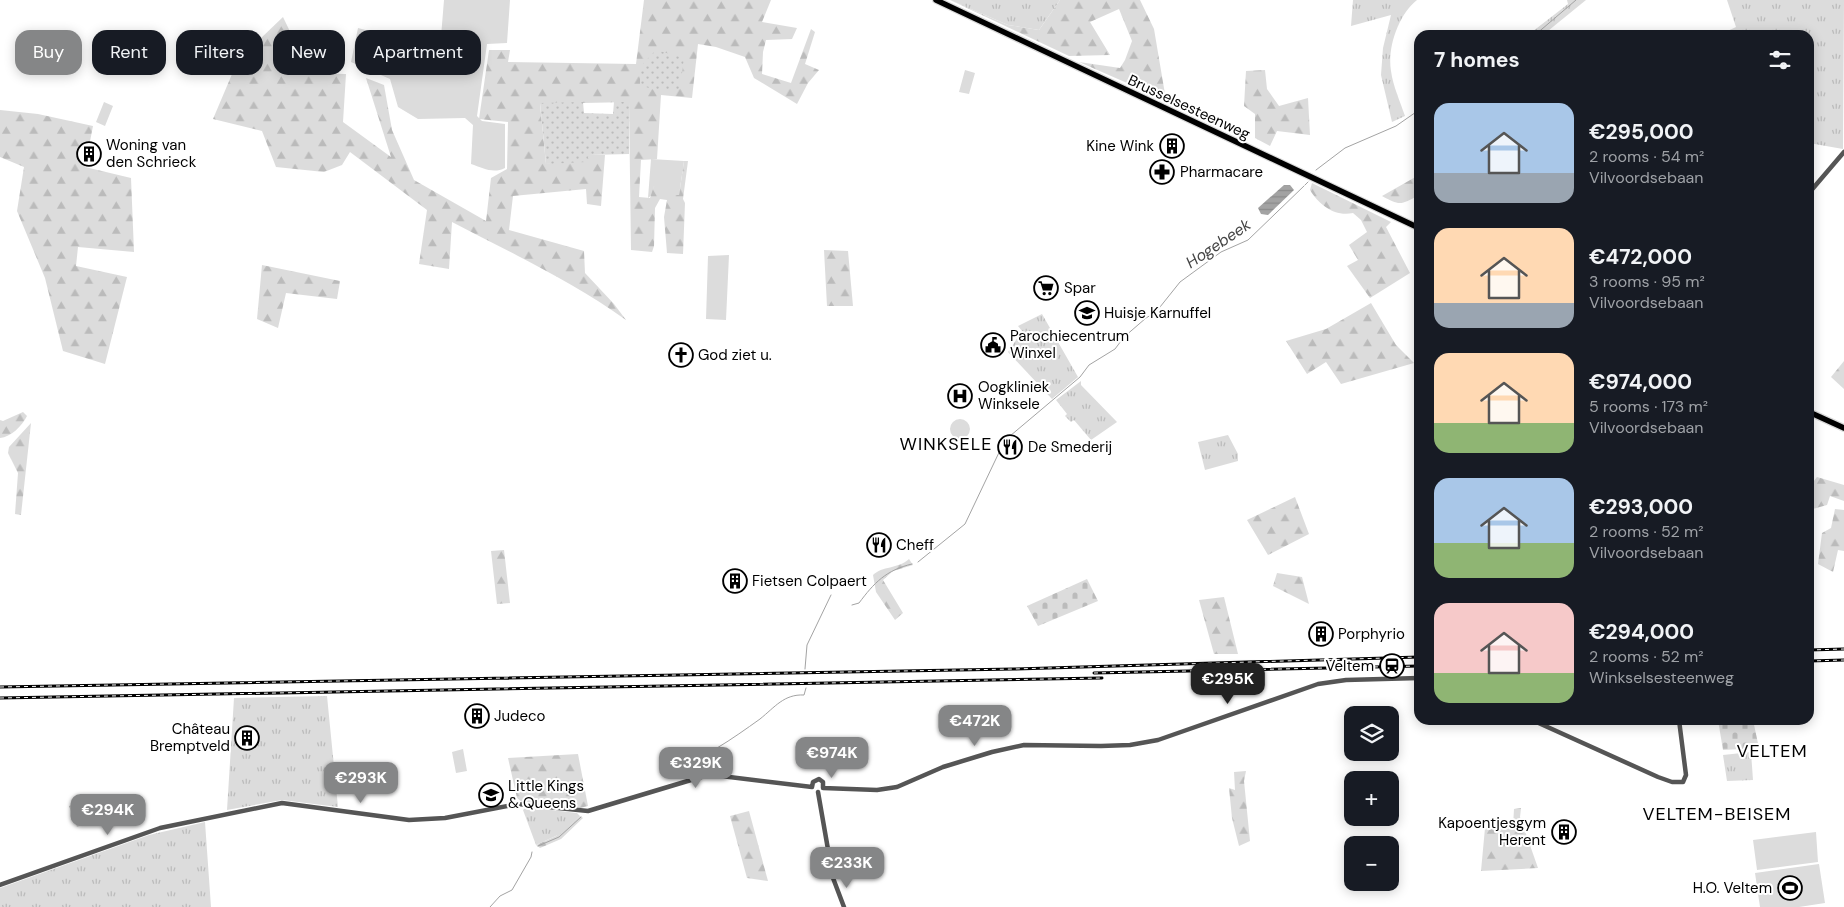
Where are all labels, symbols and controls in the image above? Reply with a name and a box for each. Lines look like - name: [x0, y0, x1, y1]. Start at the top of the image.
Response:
- chip: Buy: [15, 30, 82, 75]
- chip: Rent: [92, 30, 166, 75]
- chip: Filters: [176, 30, 263, 75]
- chip: New: [273, 30, 345, 75]
- chip: Apartment: [355, 30, 481, 75]
- text: 7 homes: [1434, 46, 1520, 74]
- icon: filters: [1766, 46, 1794, 74]
- street label: Brusselsesteenweg: [1125, 70, 1253, 144]
- text: €295,000: [1589, 118, 1694, 146]
- icon: home: [1474, 123, 1534, 183]
- building icon: Kine Wink: [1159, 133, 1185, 159]
- place label: Woning van den Schrieck: [106, 135, 197, 172]
- place label: Kine Wink: [1086, 136, 1154, 156]
- building icon: Woning van den Schrieck: [76, 141, 102, 167]
- text: 2 rooms · 54 m²: [1589, 146, 1704, 167]
- pharmacy icon: Pharmacare: [1149, 159, 1175, 185]
- place label: Pharmacare: [1180, 162, 1263, 182]
- text: Vilvoordsebaan: [1589, 167, 1704, 188]
- water label: Hogebeek: [1182, 214, 1256, 273]
- text: €472,000: [1589, 243, 1692, 271]
- icon: home: [1474, 248, 1534, 308]
- text: 3 rooms · 95 m²: [1589, 271, 1705, 292]
- supermarket icon: Spar: [1033, 275, 1059, 301]
- place label: Spar: [1064, 278, 1096, 298]
- text: Vilvoordsebaan: [1589, 292, 1704, 313]
- school or university icon: Huisje Karnuffel: [1074, 300, 1100, 326]
- place label: Huisje Karnuffel: [1104, 303, 1211, 323]
- place label: Parochiecentrum Winxel: [1010, 326, 1129, 363]
- public building icon: Parochiecentrum Winxel: [980, 332, 1006, 358]
- church icon: God ziet u.: [668, 342, 694, 368]
- place label: God ziet u.: [698, 345, 772, 365]
- text: €974,000: [1589, 368, 1692, 396]
- icon: home: [1474, 373, 1534, 433]
- place label: Oogkliniek Winksele: [978, 377, 1050, 414]
- hospital icon: Oogkliniek Winksele: [947, 383, 973, 409]
- text: 5 rooms · 173 m²: [1589, 396, 1708, 417]
- text: Vilvoordsebaan: [1589, 417, 1704, 438]
- district label: WINKSELE: [900, 432, 992, 456]
- restaurant icon: De Smederij: [997, 434, 1023, 460]
- place label: De Smederij: [1028, 437, 1112, 457]
- text: €293,000: [1589, 493, 1693, 521]
- icon: home: [1474, 498, 1534, 558]
- text: 2 rooms · 52 m²: [1589, 521, 1704, 542]
- restaurant icon: Cheff: [866, 532, 892, 558]
- place label: Cheff: [896, 535, 934, 555]
- text: Vilvoordsebaan: [1589, 542, 1704, 563]
- building icon: Fietsen Colpaert: [722, 568, 748, 594]
- place label: Fietsen Colpaert: [752, 571, 867, 591]
- text: €294,000: [1589, 618, 1694, 646]
- building icon: Porphyrio: [1308, 621, 1334, 647]
- icon: home: [1474, 623, 1534, 683]
- place label: Porphyrio: [1338, 624, 1405, 644]
- text: 2 rooms · 52 m²: [1589, 646, 1704, 667]
- station icon: Veltem: [1379, 653, 1405, 679]
- place label: Veltem: [1326, 656, 1374, 676]
- pin: €295K: [1193, 662, 1263, 705]
- text: Winkselsesteenweg: [1589, 667, 1734, 688]
- text: €295K: [1202, 668, 1254, 689]
- building icon: Judeco: [464, 703, 490, 729]
- pin: €472K: [940, 704, 1010, 747]
- place label: Judeco: [494, 706, 546, 726]
- map controls: [1344, 706, 1399, 891]
- button: layers: [1344, 706, 1399, 761]
- text: €472K: [949, 710, 1001, 731]
- place label: Château Bremptveld: [150, 719, 230, 756]
- building icon: Château Bremptveld: [234, 725, 260, 751]
- pin: €974K: [797, 736, 867, 779]
- district label: VELTEM: [1736, 739, 1808, 763]
- text: €974K: [806, 742, 858, 763]
- pin: €329K: [661, 746, 731, 789]
- text: €329K: [670, 752, 722, 773]
- pin: €293K: [326, 762, 396, 804]
- text: €293K: [335, 767, 387, 788]
- button: +: [1344, 771, 1399, 826]
- place label: Little Kings & Queens: [508, 776, 584, 813]
- school or university icon: Little Kings & Queens: [478, 782, 504, 808]
- pin: €294K: [73, 794, 143, 836]
- text: €294K: [82, 799, 134, 820]
- district label: VELTEM-BEISEM: [1643, 802, 1791, 826]
- place label: Kapoentjesgym Herent: [1438, 813, 1546, 850]
- building icon: Kapoentjesgym Herent: [1551, 819, 1577, 845]
- button: −: [1344, 836, 1399, 891]
- pin: €233K: [812, 846, 882, 889]
- text: €233K: [821, 852, 873, 873]
- sports icon: H.O. Veltem: [1777, 875, 1803, 901]
- place label: H.O. Veltem: [1693, 878, 1772, 898]

